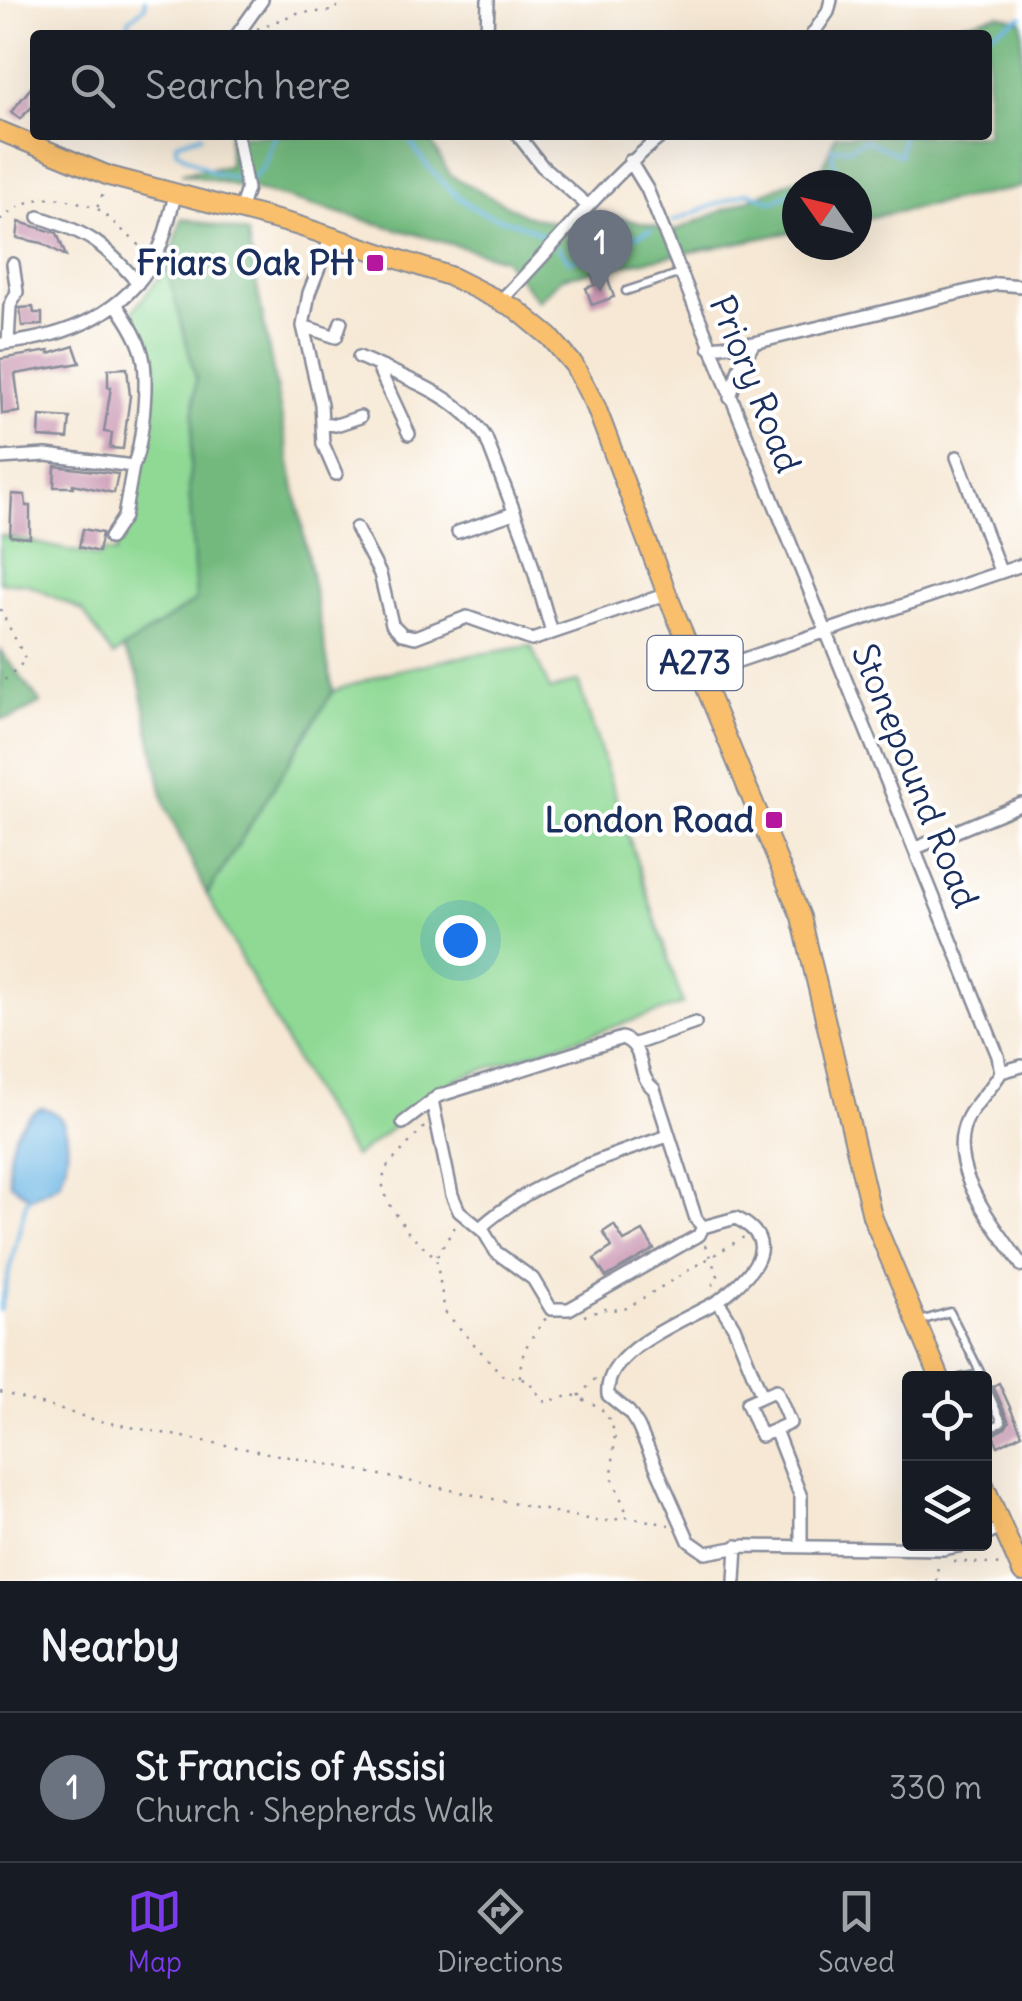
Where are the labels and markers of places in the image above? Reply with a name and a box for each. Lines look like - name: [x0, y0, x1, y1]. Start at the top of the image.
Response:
- pin: 1: [568, 210, 632, 292]
- place label: Friars Oak PH: [137, 240, 355, 284]
- marker: Friars Oak PH: [364, 252, 386, 274]
- place label: London Road: [545, 797, 754, 841]
- marker: London Road: [763, 809, 785, 831]

